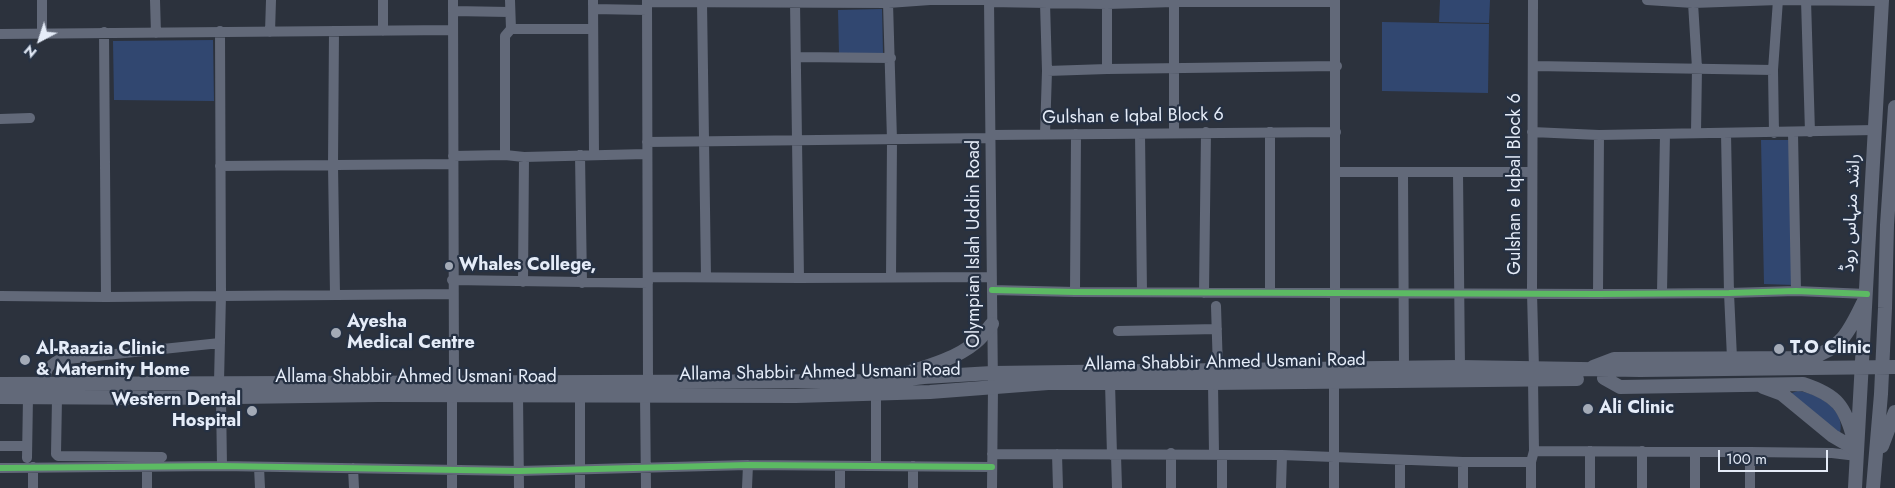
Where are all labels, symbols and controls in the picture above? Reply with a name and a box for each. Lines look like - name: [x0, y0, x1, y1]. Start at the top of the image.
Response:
- north arrow: [15, 15, 65, 65]
- text: N: [20, 40, 41, 63]
- street label: Gulshan e Iqbal Block 6: [1505, 93, 1527, 275]
- street label: Gulshan e Iqbal Block 6: [1042, 105, 1224, 129]
- street label: Olympian Islah Uddin Road: [964, 140, 986, 348]
- street label: راشد منہاس روڈ: [1838, 153, 1866, 273]
- place label: Whales College,: [459, 255, 596, 277]
- marker: Whales College,: [443, 260, 455, 272]
- place label: Ayesha Medical Centre: [347, 312, 475, 354]
- marker: Ayesha Medical Centre: [329, 326, 343, 340]
- place label: T.O Clinic: [1790, 338, 1871, 360]
- place label: Al-Raazia Clinic & Maternity Home: [36, 339, 190, 382]
- marker: T.O Clinic: [1772, 342, 1786, 356]
- street label: Allama Shabbir Ahmed Usmani Road: [1084, 350, 1366, 376]
- marker: Al-Raazia Clinic & Maternity Home: [18, 353, 32, 367]
- street label: Allama Shabbir Ahmed Usmani Road: [679, 360, 961, 386]
- street label: Allama Shabbir Ahmed Usmani Road: [275, 367, 557, 389]
- place label: Western Dental Hospital: [111, 390, 241, 432]
- place label: Ali Clinic: [1599, 398, 1674, 420]
- marker: Ali Clinic: [1581, 402, 1595, 416]
- marker: Western Dental Hospital: [245, 404, 259, 418]
- scale bar: [1720, 440, 1830, 472]
- text: 100 m: [1726, 448, 1767, 470]

